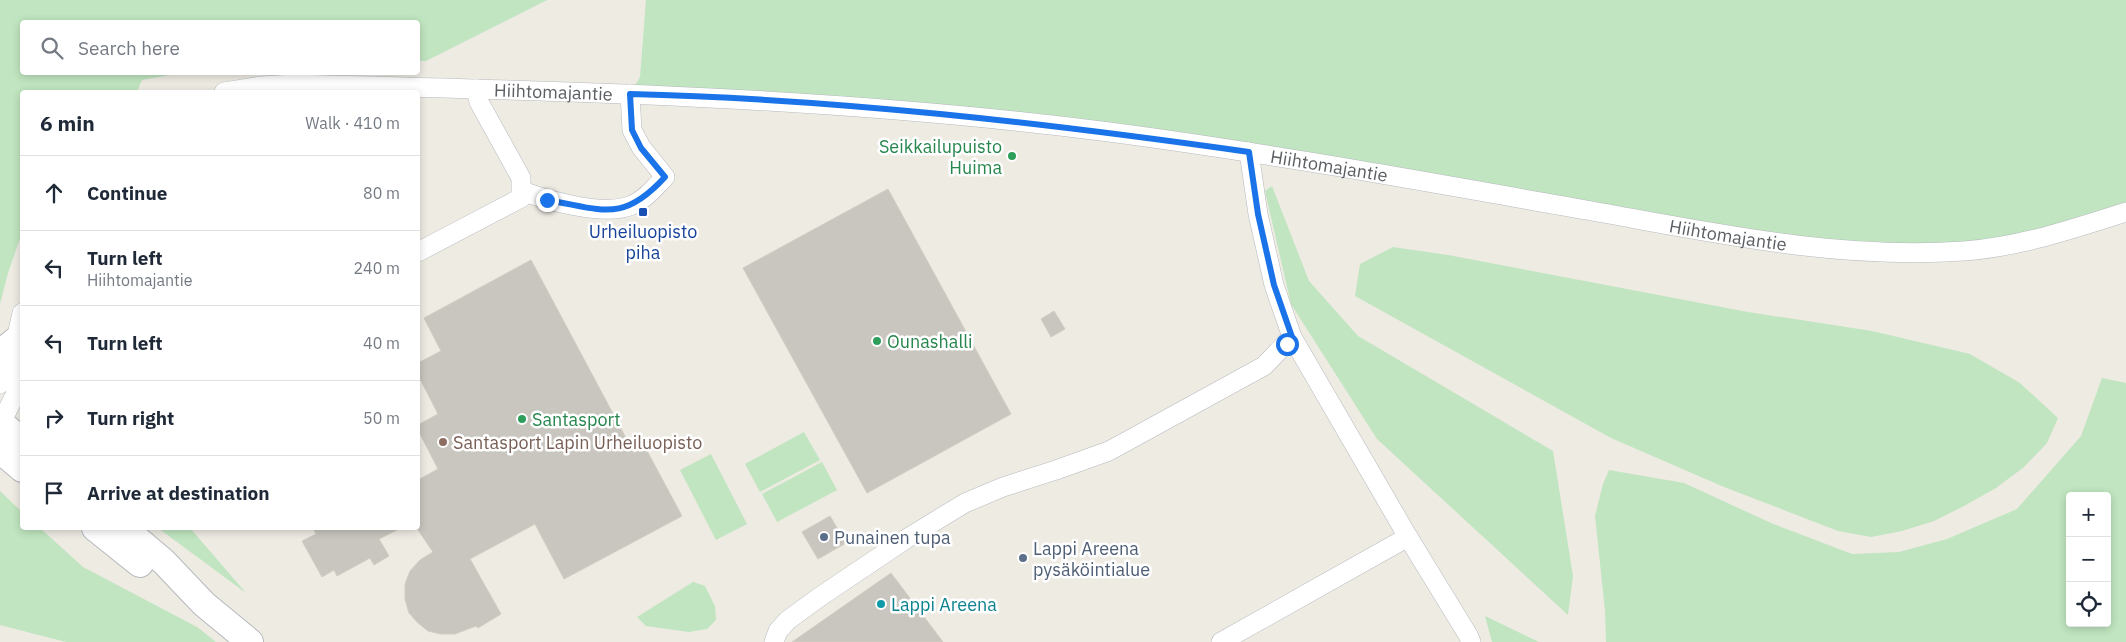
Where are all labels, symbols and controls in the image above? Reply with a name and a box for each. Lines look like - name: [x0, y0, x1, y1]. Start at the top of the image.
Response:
- search box: [20, 20, 420, 75]
- icon: search: [38, 34, 66, 62]
- text: Search here: [78, 36, 180, 60]
- street label: Hiihtomajantie: [494, 78, 613, 105]
- text: 6 min: [40, 109, 95, 137]
- text: Walk · 410 m: [305, 113, 400, 133]
- place label: Seikkailupuisto Huima: [879, 135, 1002, 179]
- street label: Hiihtomajantie: [1269, 144, 1390, 187]
- marker: Seikkailupuisto Huima: [1006, 150, 1018, 162]
- icon: ahead: [40, 179, 68, 207]
- text: Continue: [87, 181, 167, 205]
- text: 80 m: [363, 183, 400, 203]
- route end: [536, 189, 559, 212]
- marker: Urheiluopisto piha: [637, 206, 649, 218]
- street label: Hiihtomajantie: [1668, 214, 1788, 255]
- place label: Urheiluopisto piha: [589, 220, 697, 264]
- text: Turn left: [87, 246, 163, 270]
- icon: left: [40, 254, 68, 282]
- text: 240 m: [353, 258, 400, 278]
- text: Hiihtomajantie: [87, 270, 192, 290]
- icon: left: [40, 329, 68, 357]
- place label: Ounashalli: [887, 330, 973, 353]
- text: Turn left: [87, 331, 163, 355]
- text: 40 m: [363, 333, 400, 353]
- route start: [1276, 333, 1299, 356]
- marker: Ounashalli: [871, 335, 883, 347]
- icon: right: [40, 404, 68, 432]
- text: Turn right: [87, 406, 174, 430]
- text: 50 m: [363, 408, 400, 428]
- place label: Santasport: [532, 408, 621, 431]
- marker: Santasport: [516, 413, 528, 425]
- place label: Santasport Lapin Urheiluopisto: [453, 431, 702, 454]
- marker: Santasport Lapin Urheiluopisto: [437, 436, 449, 448]
- icon: arrive: [40, 479, 68, 507]
- text: Arrive at destination: [87, 481, 270, 505]
- map controls: [2066, 492, 2111, 627]
- button: +: [2066, 492, 2111, 537]
- place label: Punainen tupa: [834, 526, 951, 549]
- marker: Punainen tupa: [818, 531, 830, 543]
- place label: Lappi Areena pysäköintialue: [1033, 537, 1150, 581]
- button: −: [2066, 537, 2111, 582]
- marker: Lappi Areena pysäköintialue: [1017, 552, 1029, 564]
- button: locate: [2066, 582, 2111, 627]
- place label: Lappi Areena: [891, 593, 997, 616]
- marker: Lappi Areena: [875, 598, 887, 610]

